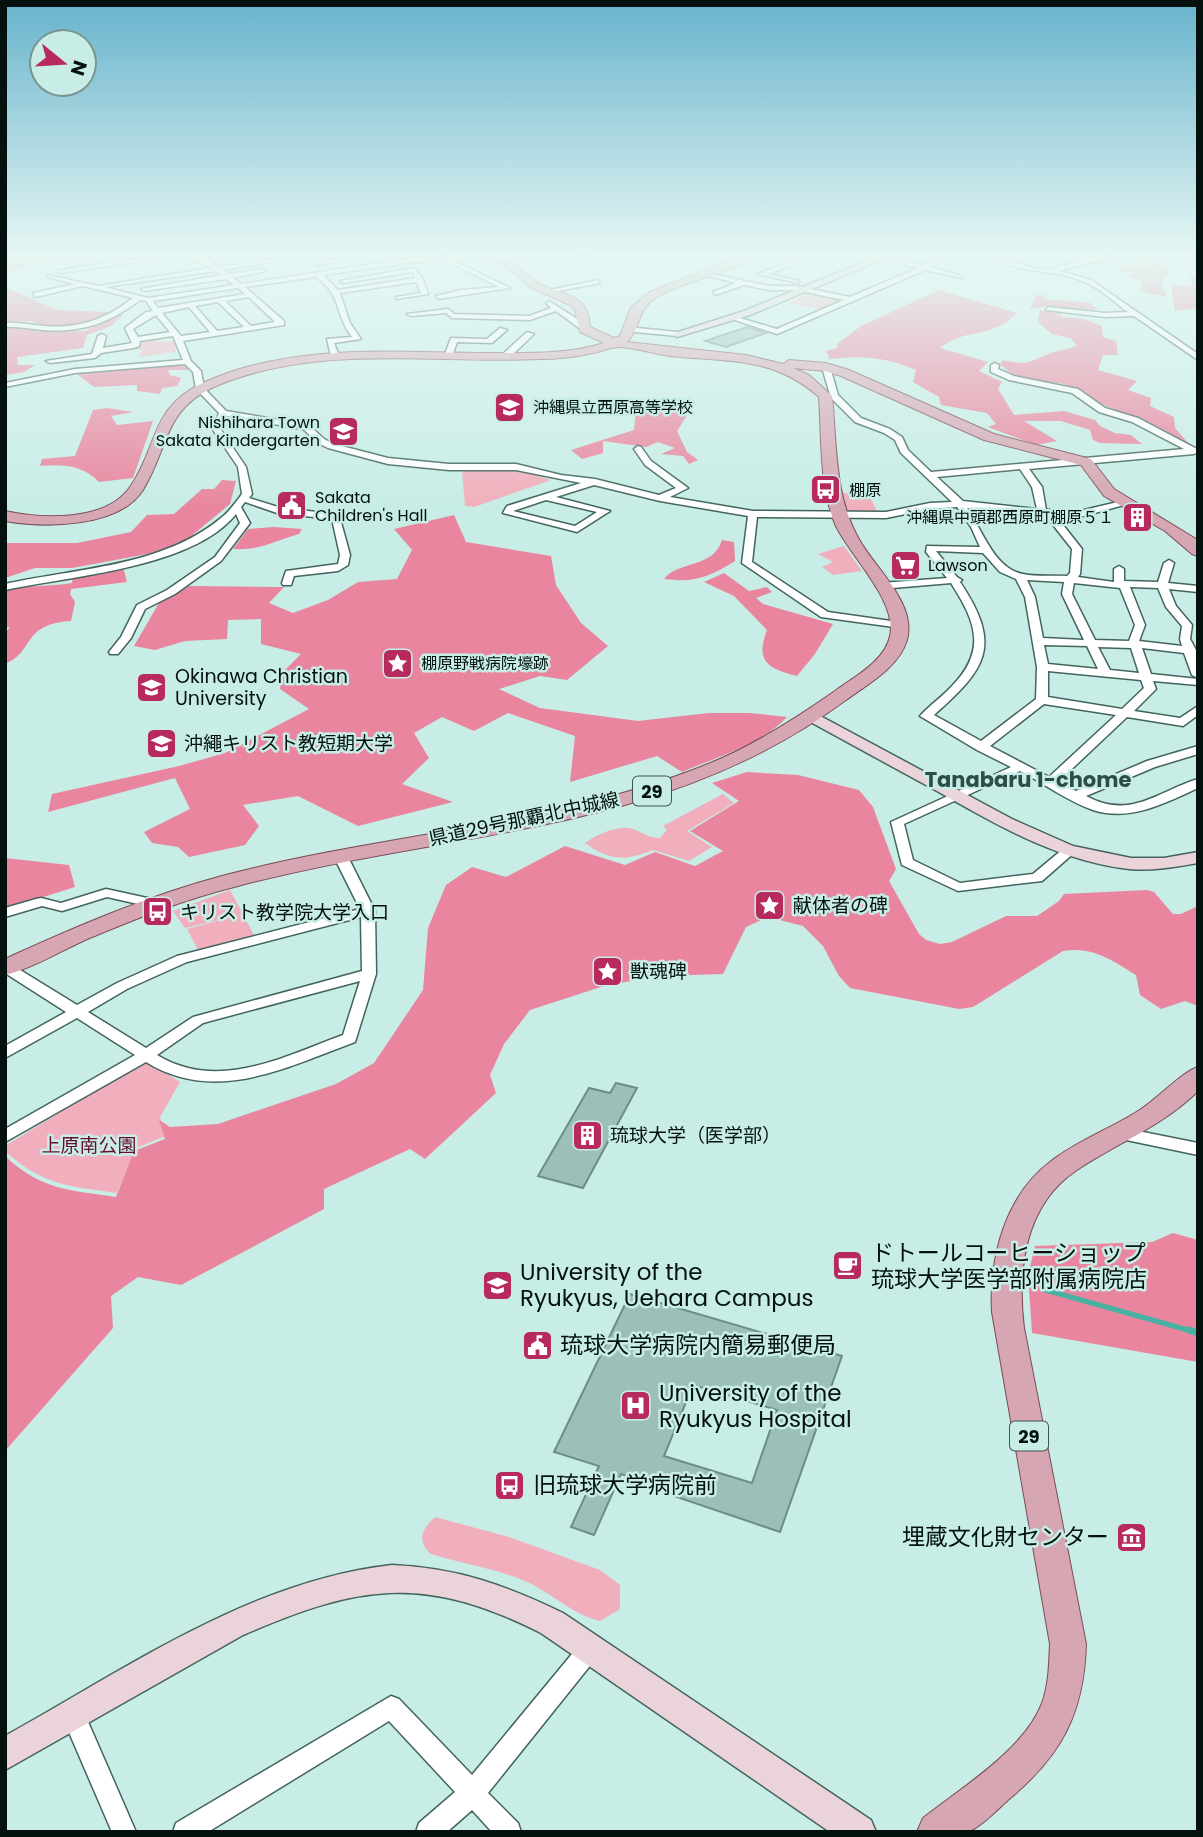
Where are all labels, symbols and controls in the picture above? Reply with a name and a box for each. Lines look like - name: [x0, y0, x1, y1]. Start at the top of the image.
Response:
- north arrow: [28, 28, 98, 98]
- text: N: [64, 57, 94, 79]
- school or university icon: 沖縄県立西原高等学校: [493, 390, 527, 424]
- place label: 沖縄県立西原高等学校: [533, 396, 693, 419]
- place label: Nishihara Town Sakata Kindergarten: [156, 411, 320, 452]
- school or university icon: Nishihara Town Sakata Kindergarten: [326, 414, 360, 448]
- bus stop icon: 棚原: [809, 473, 843, 507]
- place label: 棚原: [849, 479, 881, 502]
- place label: Sakata Children's Hall: [315, 486, 427, 527]
- public building icon: Sakata Children's Hall: [275, 489, 309, 523]
- building icon: 沖縄県中頭郡西原町棚原５１: [1120, 500, 1154, 534]
- place label: 沖縄県中頭郡西原町棚原５１: [906, 506, 1114, 529]
- supermarket icon: Lawson: [888, 548, 922, 582]
- place label: Lawson: [928, 554, 988, 577]
- place icon: 棚原野戦病院壕跡: [381, 646, 415, 680]
- place label: 棚原野戦病院壕跡: [421, 652, 549, 675]
- place label: Okinawa Christian University: [175, 663, 348, 712]
- school or university icon: Okinawa Christian University: [135, 670, 169, 704]
- school or university icon: 沖繩キリスト教短期大学: [144, 726, 178, 760]
- place label: 沖繩キリスト教短期大学: [184, 730, 393, 757]
- district label: Tanabaru 1-chome: [925, 765, 1131, 794]
- road number: 29: [633, 776, 671, 806]
- street label: 県道29号那覇北中城線: [426, 786, 622, 852]
- place icon: 献体者の碑: [753, 888, 787, 922]
- place label: 献体者の碑: [793, 892, 888, 919]
- bus stop icon: キリスト教学院大学入口: [140, 895, 174, 929]
- place label: キリスト教学院大学入口: [180, 899, 389, 926]
- place icon: 獣魂碑: [590, 954, 624, 988]
- place label: 獣魂碑: [630, 958, 687, 985]
- building icon: 琉球大学（医学部）: [570, 1118, 604, 1152]
- place label: 琉球大学（医学部）: [610, 1122, 781, 1149]
- park label: 上原南公園: [41, 1132, 137, 1159]
- place label: ドトールコーヒーショップ 琉球大学医学部附属病院店: [871, 1237, 1147, 1295]
- cafe icon: ドトールコーヒーショップ 琉球大学医学部附属病院店: [831, 1249, 865, 1283]
- place label: University of the Ryukyus, Uehara Campus: [520, 1256, 813, 1314]
- school or university icon: University of the Ryukyus, Uehara Campus: [480, 1268, 514, 1302]
- public building icon: 琉球大学病院内簡易郵便局: [520, 1328, 554, 1362]
- place label: 琉球大学病院内簡易郵便局: [560, 1329, 836, 1361]
- place label: University of the Ryukyus Hospital: [659, 1377, 852, 1435]
- hospital icon: University of the Ryukyus Hospital: [619, 1389, 653, 1423]
- road number: 29: [1010, 1422, 1048, 1450]
- bus stop icon: 旧琉球大学病院前: [493, 1468, 527, 1502]
- place label: 旧琉球大学病院前: [533, 1469, 717, 1501]
- museum icon: 埋蔵文化財センター: [1115, 1520, 1149, 1554]
- place label: 埋蔵文化財センター: [902, 1521, 1109, 1553]

